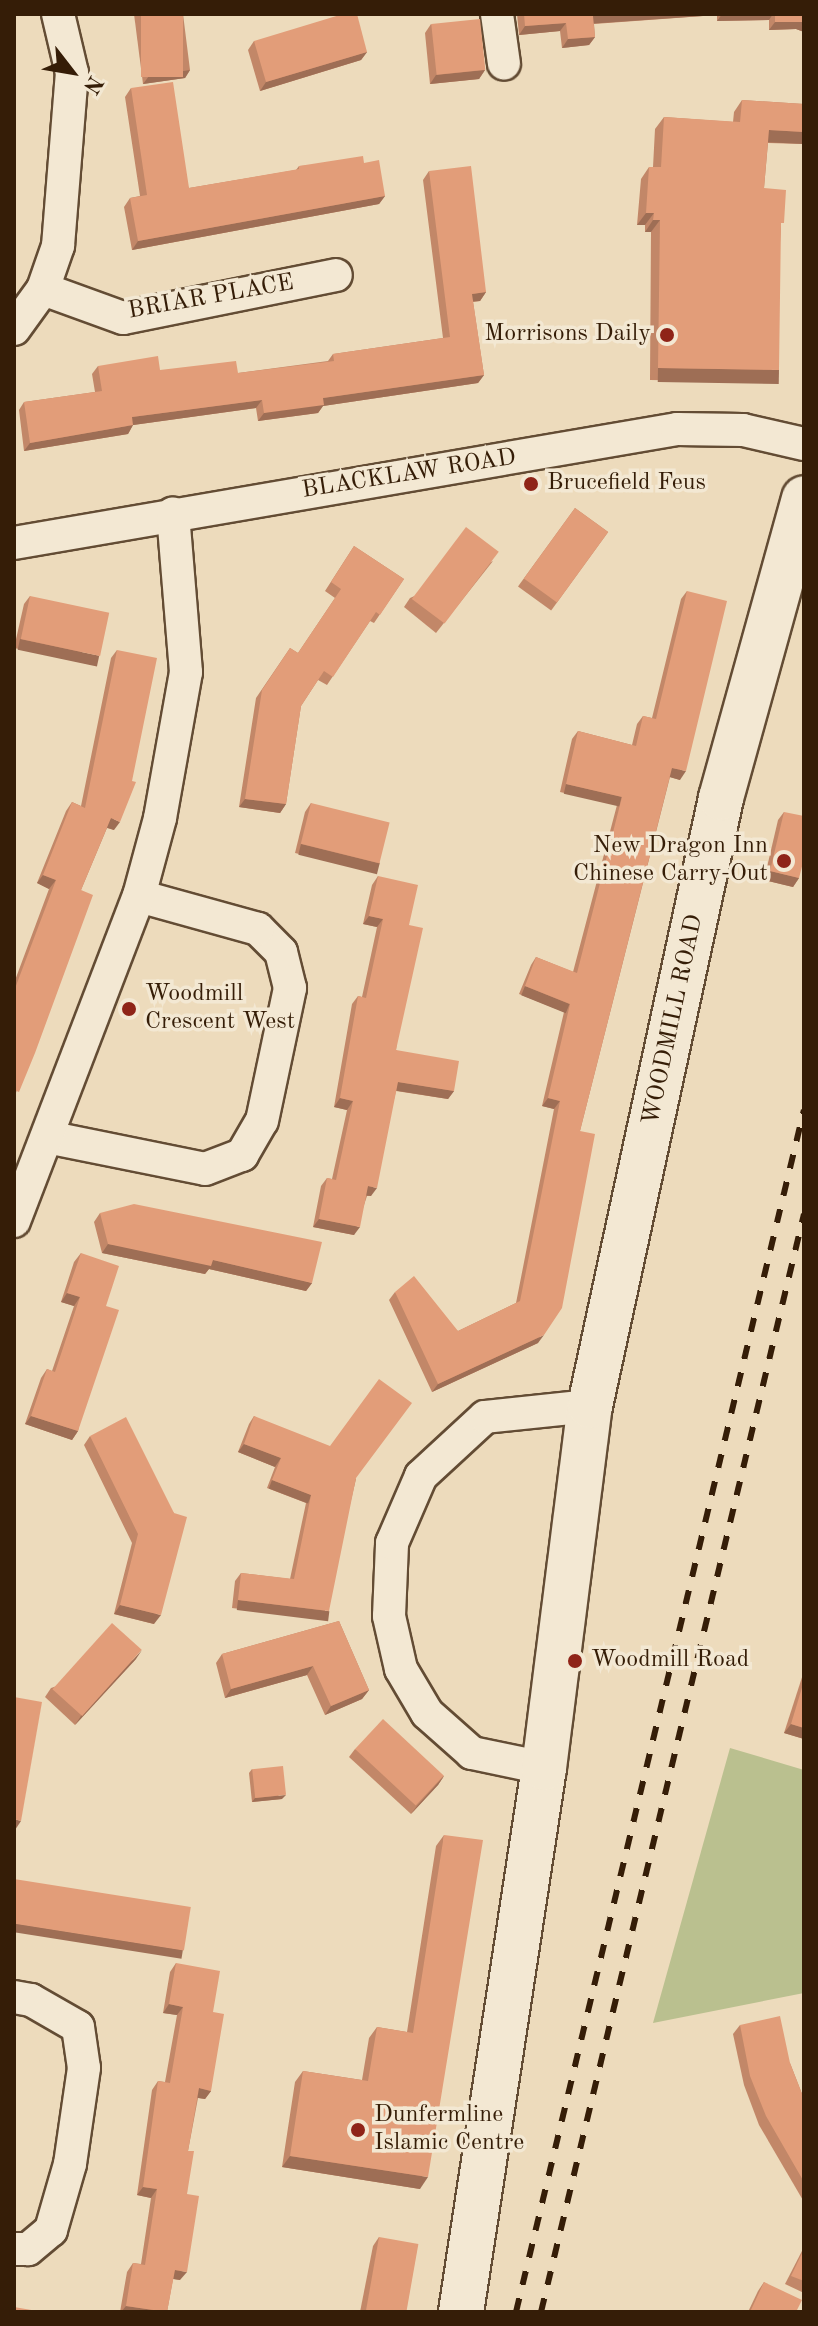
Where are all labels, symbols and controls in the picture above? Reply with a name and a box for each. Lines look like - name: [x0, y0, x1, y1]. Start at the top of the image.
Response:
- north arrow: [32, 32, 112, 112]
- text: N: [79, 71, 106, 97]
- street label: BRIAR PLACE: [126, 269, 296, 327]
- place label: Morrisons Daily: [484, 321, 651, 349]
- marker: Morrisons Daily: [658, 326, 676, 344]
- street label: BLACKLAW ROAD: [300, 444, 518, 506]
- place label: Brucefield Feus: [547, 470, 706, 498]
- marker: Brucefield Feus: [522, 475, 540, 493]
- place label: New Dragon Inn Chinese Carry-Out: [573, 833, 768, 889]
- marker: New Dragon Inn Chinese Carry-Out: [775, 852, 793, 870]
- street label: WOODMILL ROAD: [638, 912, 710, 1128]
- place label: Woodmill Crescent West: [145, 981, 295, 1037]
- marker: Woodmill Crescent West: [120, 1000, 138, 1018]
- place label: Woodmill Road: [591, 1647, 749, 1675]
- marker: Woodmill Road: [566, 1652, 584, 1670]
- place label: Dunfermline Islamic Centre: [374, 2102, 524, 2158]
- marker: Dunfermline Islamic Centre: [349, 2121, 367, 2139]

